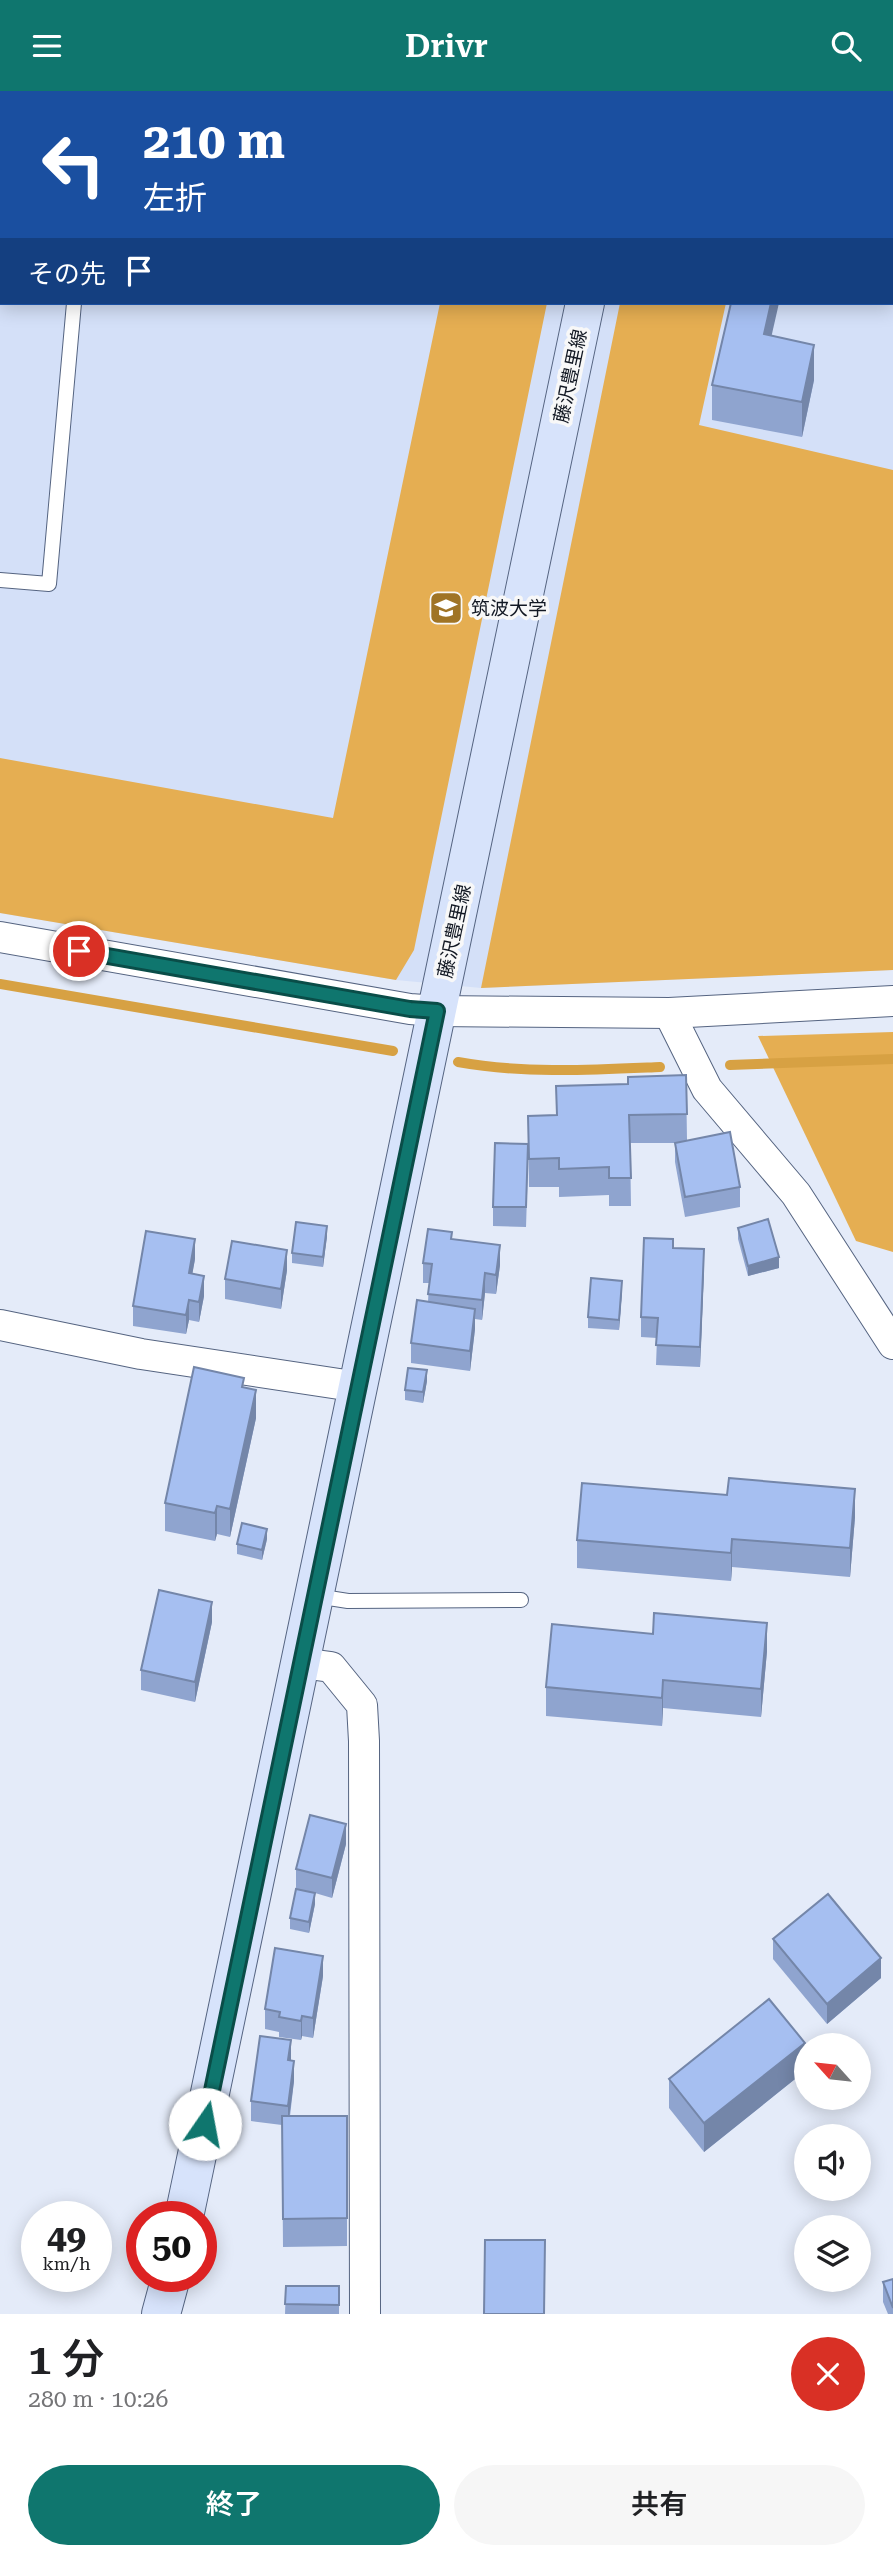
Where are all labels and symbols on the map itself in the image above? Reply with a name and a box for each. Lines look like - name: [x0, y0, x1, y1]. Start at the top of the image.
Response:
- street label: 藤沢豊里線: [549, 327, 592, 425]
- school or university icon: 筑波大学: [427, 589, 465, 627]
- place label: 筑波大学: [471, 597, 547, 620]
- street label: 藤沢豊里線: [433, 882, 476, 980]
- pin: [49, 921, 109, 981]
- north arrow: [794, 2033, 872, 2111]
- position arrow: [168, 2087, 242, 2161]
- speed limit sign: 50: [126, 2201, 217, 2292]

